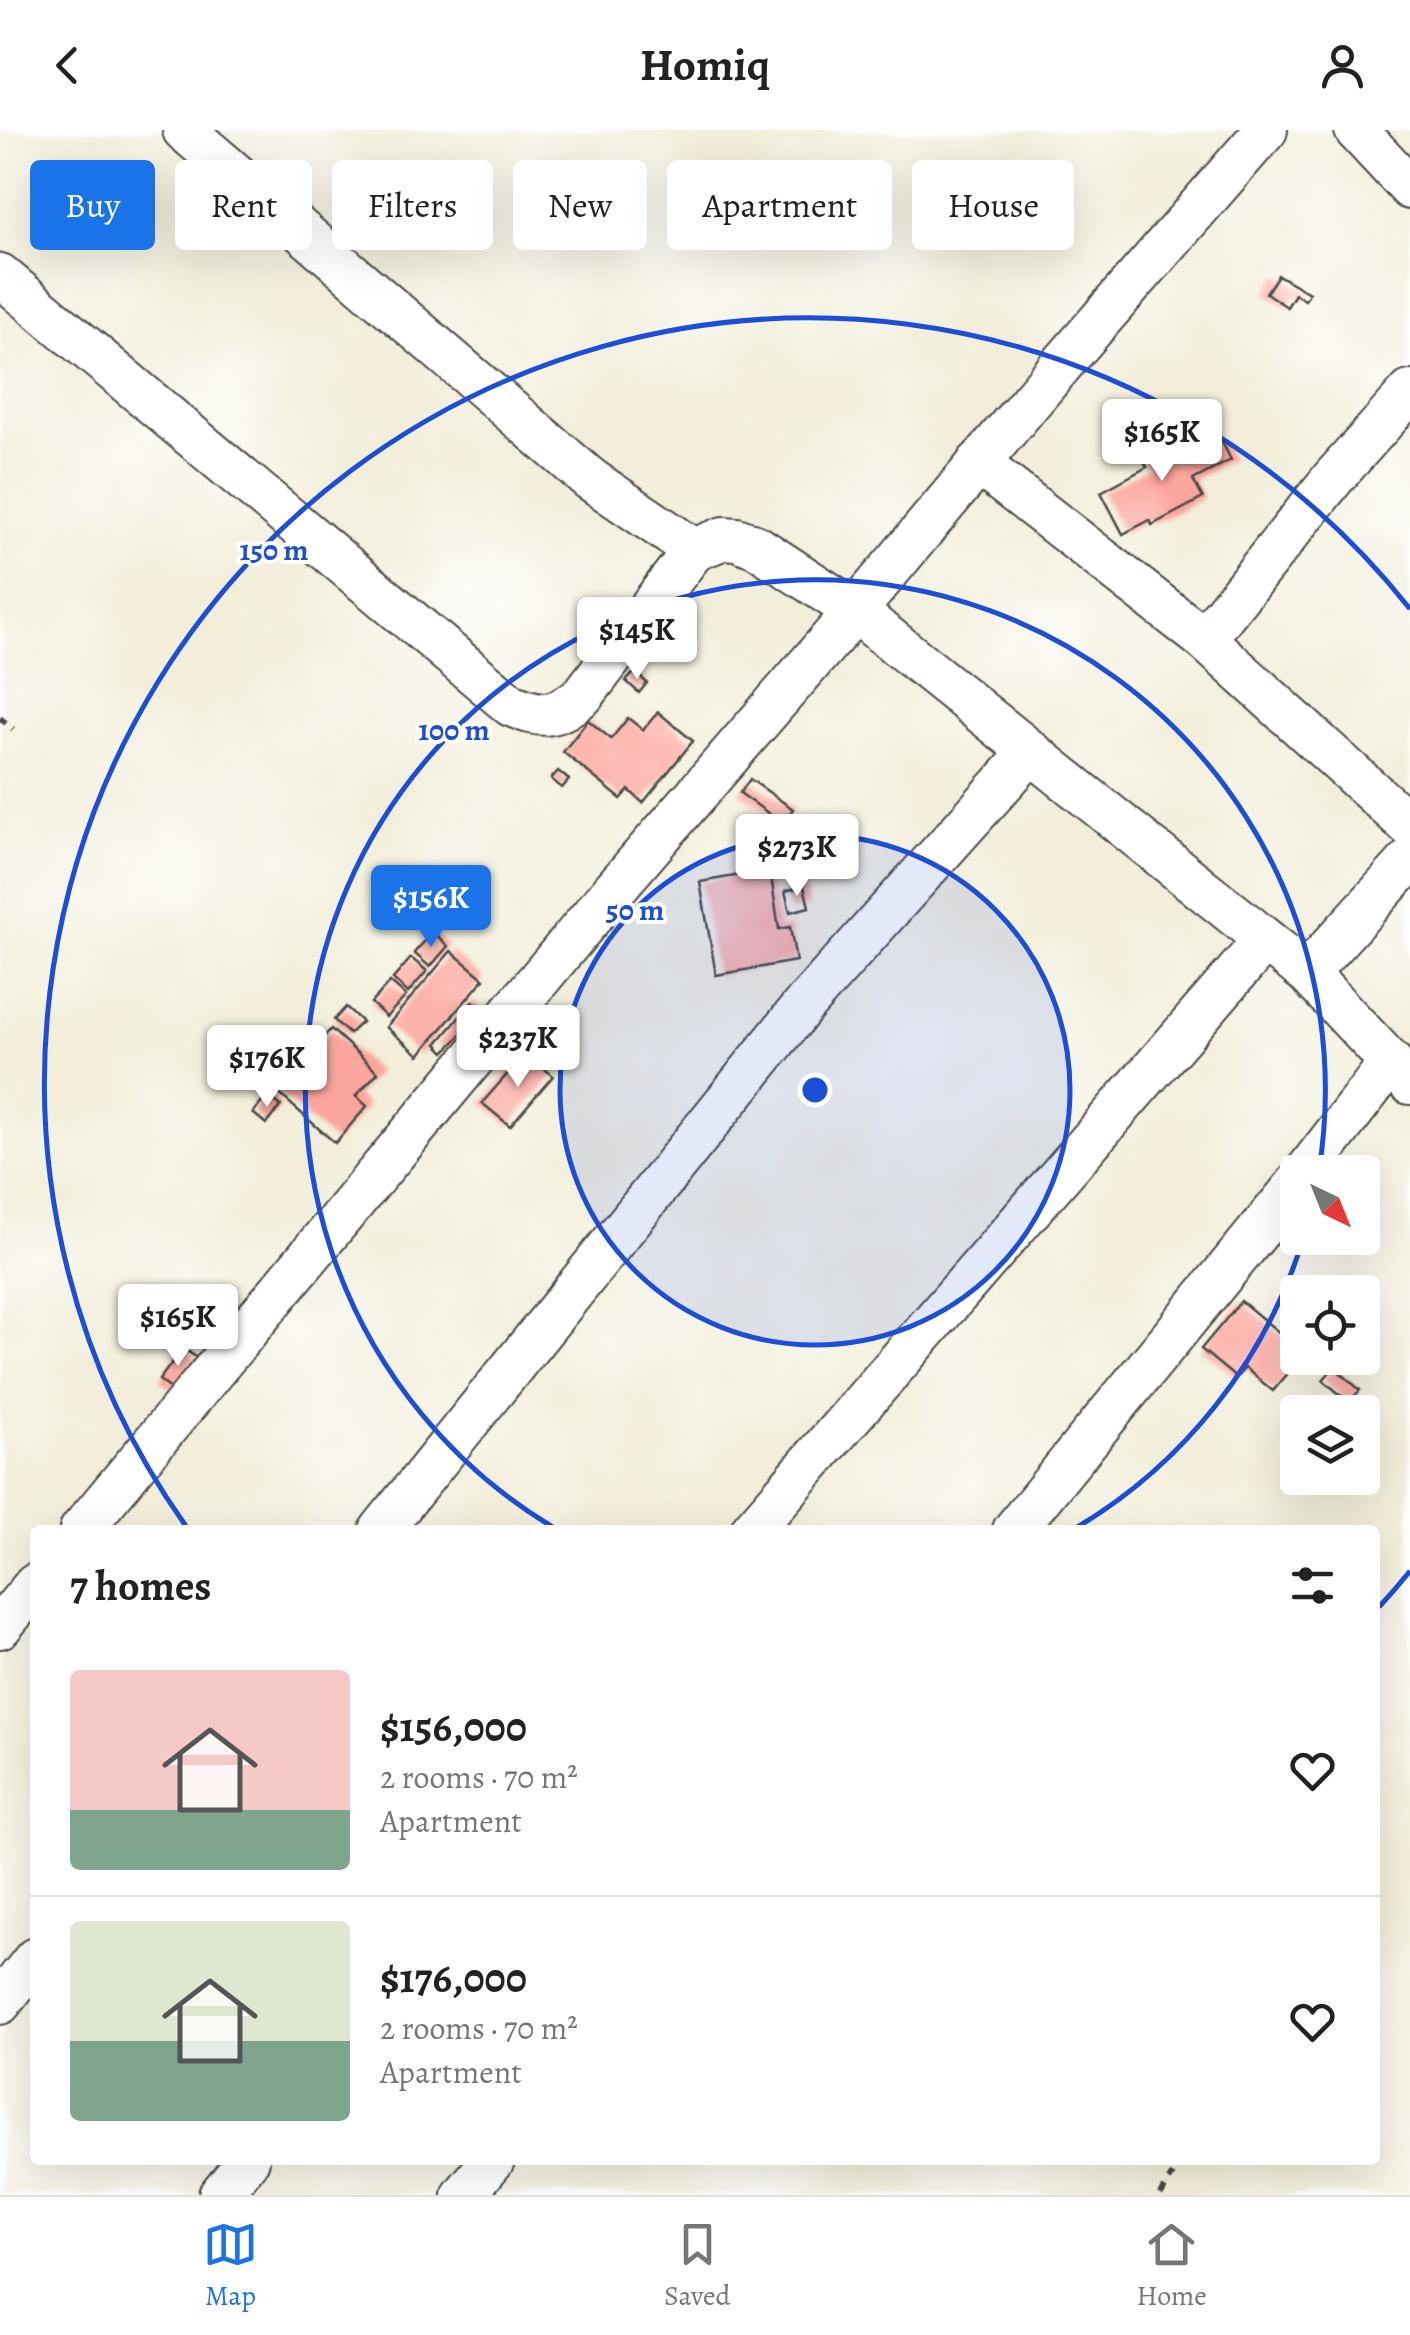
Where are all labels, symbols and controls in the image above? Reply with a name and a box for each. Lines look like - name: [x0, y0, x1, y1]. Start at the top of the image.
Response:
- text: Homiq: [640, 34, 770, 96]
- icon: back: [40, 38, 95, 93]
- icon: person: [1315, 38, 1370, 93]
- chip: Buy: [30, 160, 155, 250]
- chip: Rent: [175, 160, 312, 250]
- chip: Filters: [332, 160, 493, 250]
- chip: New: [513, 160, 647, 250]
- chip: Apartment: [667, 160, 892, 250]
- chip: House: [912, 160, 1074, 250]
- pin: $165K: [1092, 399, 1232, 484]
- text: $165K: [1124, 409, 1200, 453]
- text: 150 m: [240, 530, 309, 570]
- pin: $145K: [567, 597, 707, 682]
- text: $145K: [599, 607, 675, 651]
- text: 100 m: [418, 710, 490, 750]
- pin: $273K: [727, 814, 867, 899]
- text: $273K: [758, 824, 836, 868]
- pin: $156K: [361, 865, 501, 950]
- text: $156K: [393, 875, 469, 919]
- text: 50 m: [606, 890, 664, 930]
- pin: $237K: [448, 1005, 588, 1090]
- text: $237K: [479, 1015, 557, 1059]
- pin: $176K: [197, 1025, 337, 1110]
- text: $176K: [229, 1035, 305, 1079]
- centre of rings: [797, 1072, 833, 1108]
- north arrow: [1280, 1155, 1380, 1255]
- map controls: [1280, 1155, 1380, 1495]
- button: locate: [1280, 1275, 1380, 1375]
- pin: $165K: [108, 1284, 248, 1369]
- text: $165K: [140, 1294, 216, 1338]
- button: layers: [1280, 1395, 1380, 1495]
- text: 7 homes: [70, 1557, 211, 1614]
- icon: filters: [1285, 1558, 1340, 1613]
- text: $156,000: [380, 1698, 527, 1755]
- icon: home: [150, 1710, 270, 1830]
- icon: heart: [1285, 1743, 1340, 1798]
- text: 2 rooms · 70 m²: [380, 1755, 578, 1799]
- text: Apartment: [380, 1799, 522, 1843]
- text: $176,000: [380, 1949, 527, 2006]
- icon: home: [150, 1961, 270, 2081]
- icon: heart: [1285, 1994, 1340, 2049]
- text: 2 rooms · 70 m²: [380, 2006, 578, 2050]
- text: Apartment: [380, 2050, 522, 2094]
- tab: Map: [203, 2217, 258, 2315]
- tab: Saved: [664, 2217, 731, 2315]
- tab: Home: [1137, 2217, 1207, 2315]

